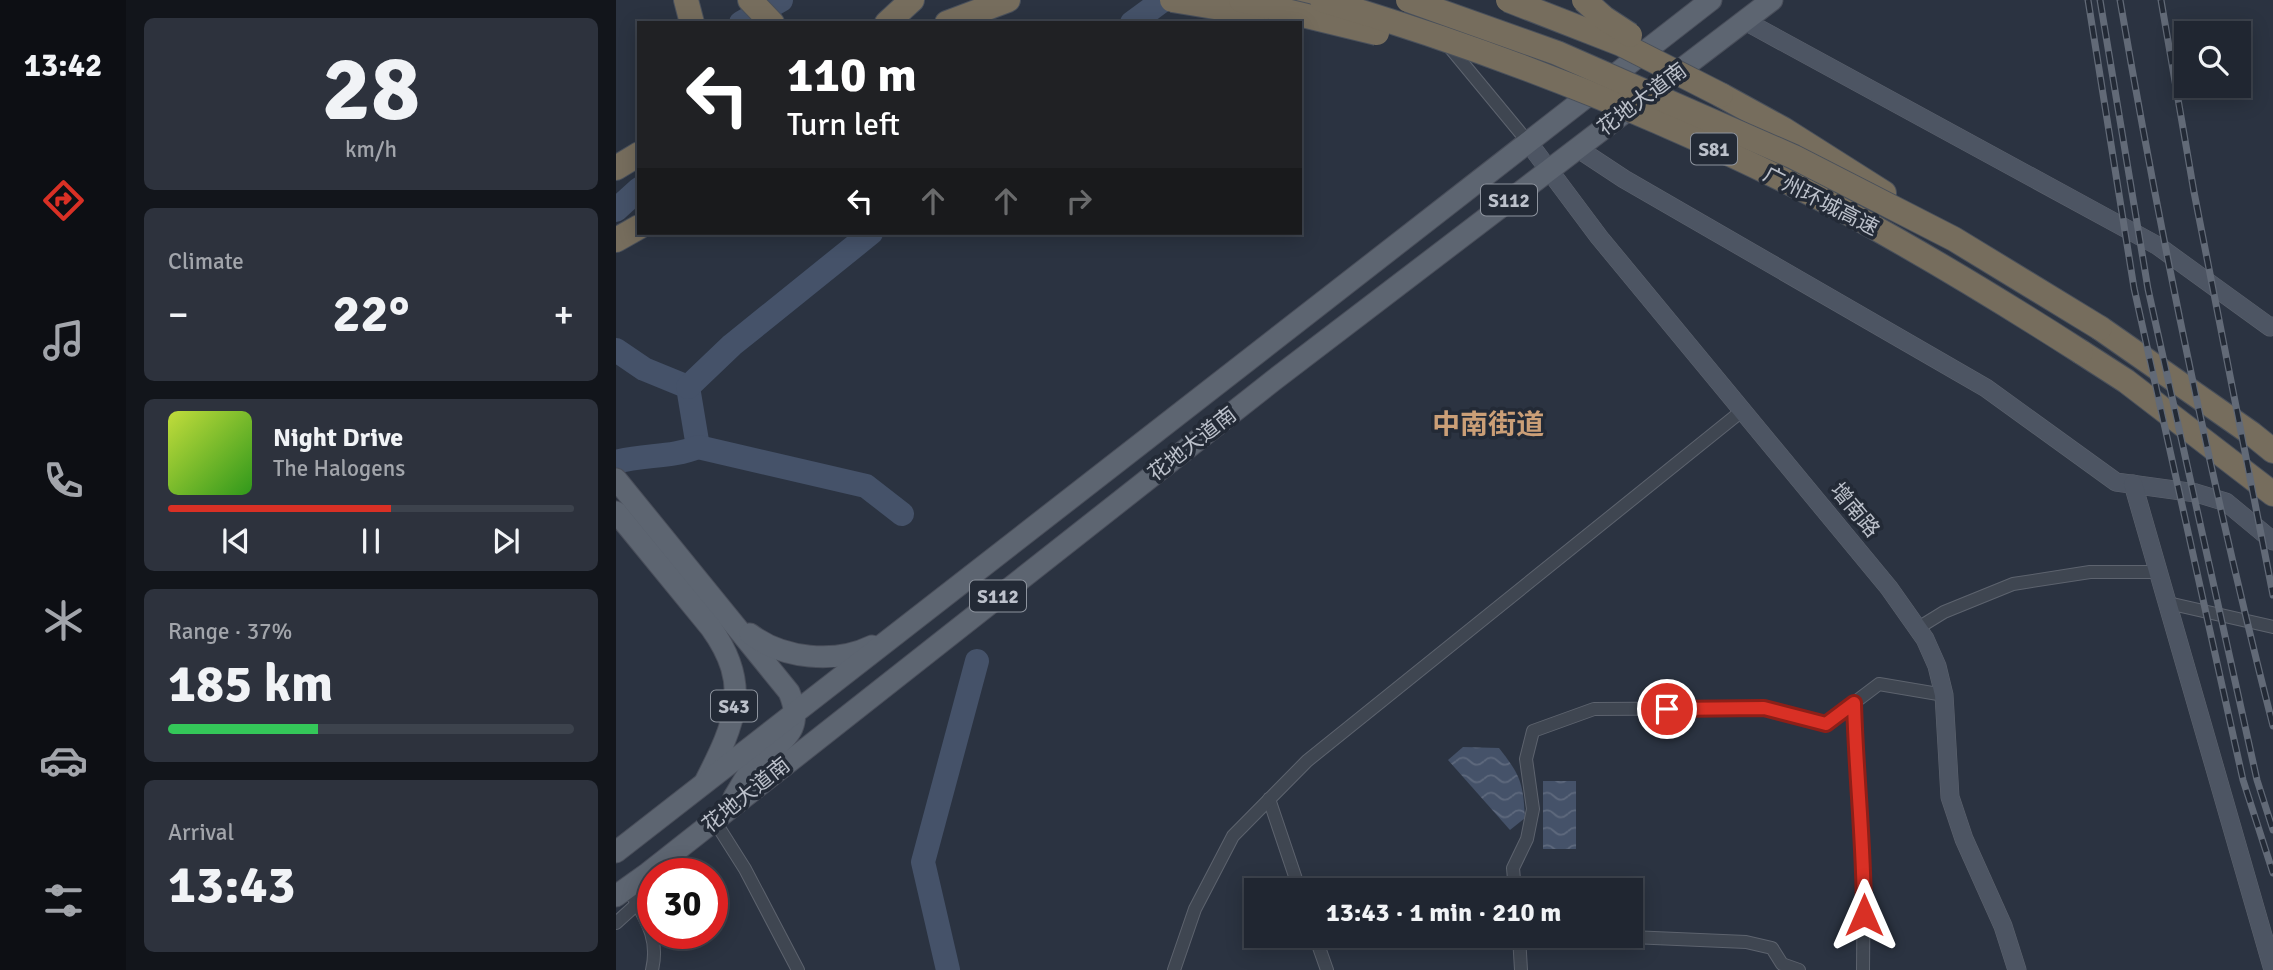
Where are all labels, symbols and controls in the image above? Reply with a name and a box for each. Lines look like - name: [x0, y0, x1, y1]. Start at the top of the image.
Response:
- map controls: [2174, 21, 2251, 98]
- button: search: [2174, 21, 2251, 98]
- text: 28: [322, 33, 420, 146]
- text: 110 m: [787, 45, 917, 105]
- text: 13:42: [24, 46, 102, 85]
- icon: left: [672, 49, 763, 140]
- street label: 花地大道南: [1592, 57, 1692, 141]
- text: Turn left: [787, 105, 900, 144]
- road number: S81: [1691, 134, 1737, 164]
- text: km/h: [345, 135, 397, 164]
- street label: 广州环城高速: [1759, 161, 1883, 241]
- icon: directions: [39, 176, 88, 225]
- icon: left: [841, 182, 879, 220]
- icon: ahead: [914, 182, 952, 220]
- icon: ahead: [987, 182, 1025, 220]
- icon: right: [1060, 182, 1098, 220]
- road number: S112: [1481, 184, 1537, 216]
- text: Climate: [168, 247, 244, 276]
- text: 22°: [333, 282, 409, 346]
- text: −: [168, 291, 189, 338]
- text: +: [553, 291, 574, 338]
- icon: music: [39, 316, 88, 365]
- street label: 花地大道南: [1143, 401, 1241, 487]
- district label: 中南街道: [1432, 408, 1544, 442]
- text: Night Drive: [273, 422, 403, 454]
- text: The Halogens: [273, 454, 405, 483]
- icon: phone: [39, 456, 88, 505]
- street label: 增南路: [1825, 478, 1885, 542]
- icon: previous: [217, 522, 255, 560]
- icon: pause: [352, 522, 390, 560]
- icon: next: [487, 522, 525, 560]
- road number: S112: [970, 580, 1026, 611]
- icon: climate: [39, 596, 88, 645]
- text: Range · 37%: [168, 617, 292, 646]
- text: 185 km: [168, 652, 333, 716]
- pin: [1637, 679, 1697, 739]
- icon: arrive: [1648, 690, 1686, 728]
- road number: S43: [711, 691, 757, 722]
- icon: car: [39, 736, 88, 785]
- street label: 花地大道南: [697, 752, 795, 838]
- text: Arrival: [168, 818, 234, 847]
- text: 13:43: [168, 853, 296, 917]
- speed limit sign: 30: [637, 858, 728, 949]
- icon: filters: [39, 876, 88, 925]
- position arrow: [1827, 878, 1901, 952]
- text: 13:43 · 1 min · 210 m: [1326, 897, 1561, 929]

